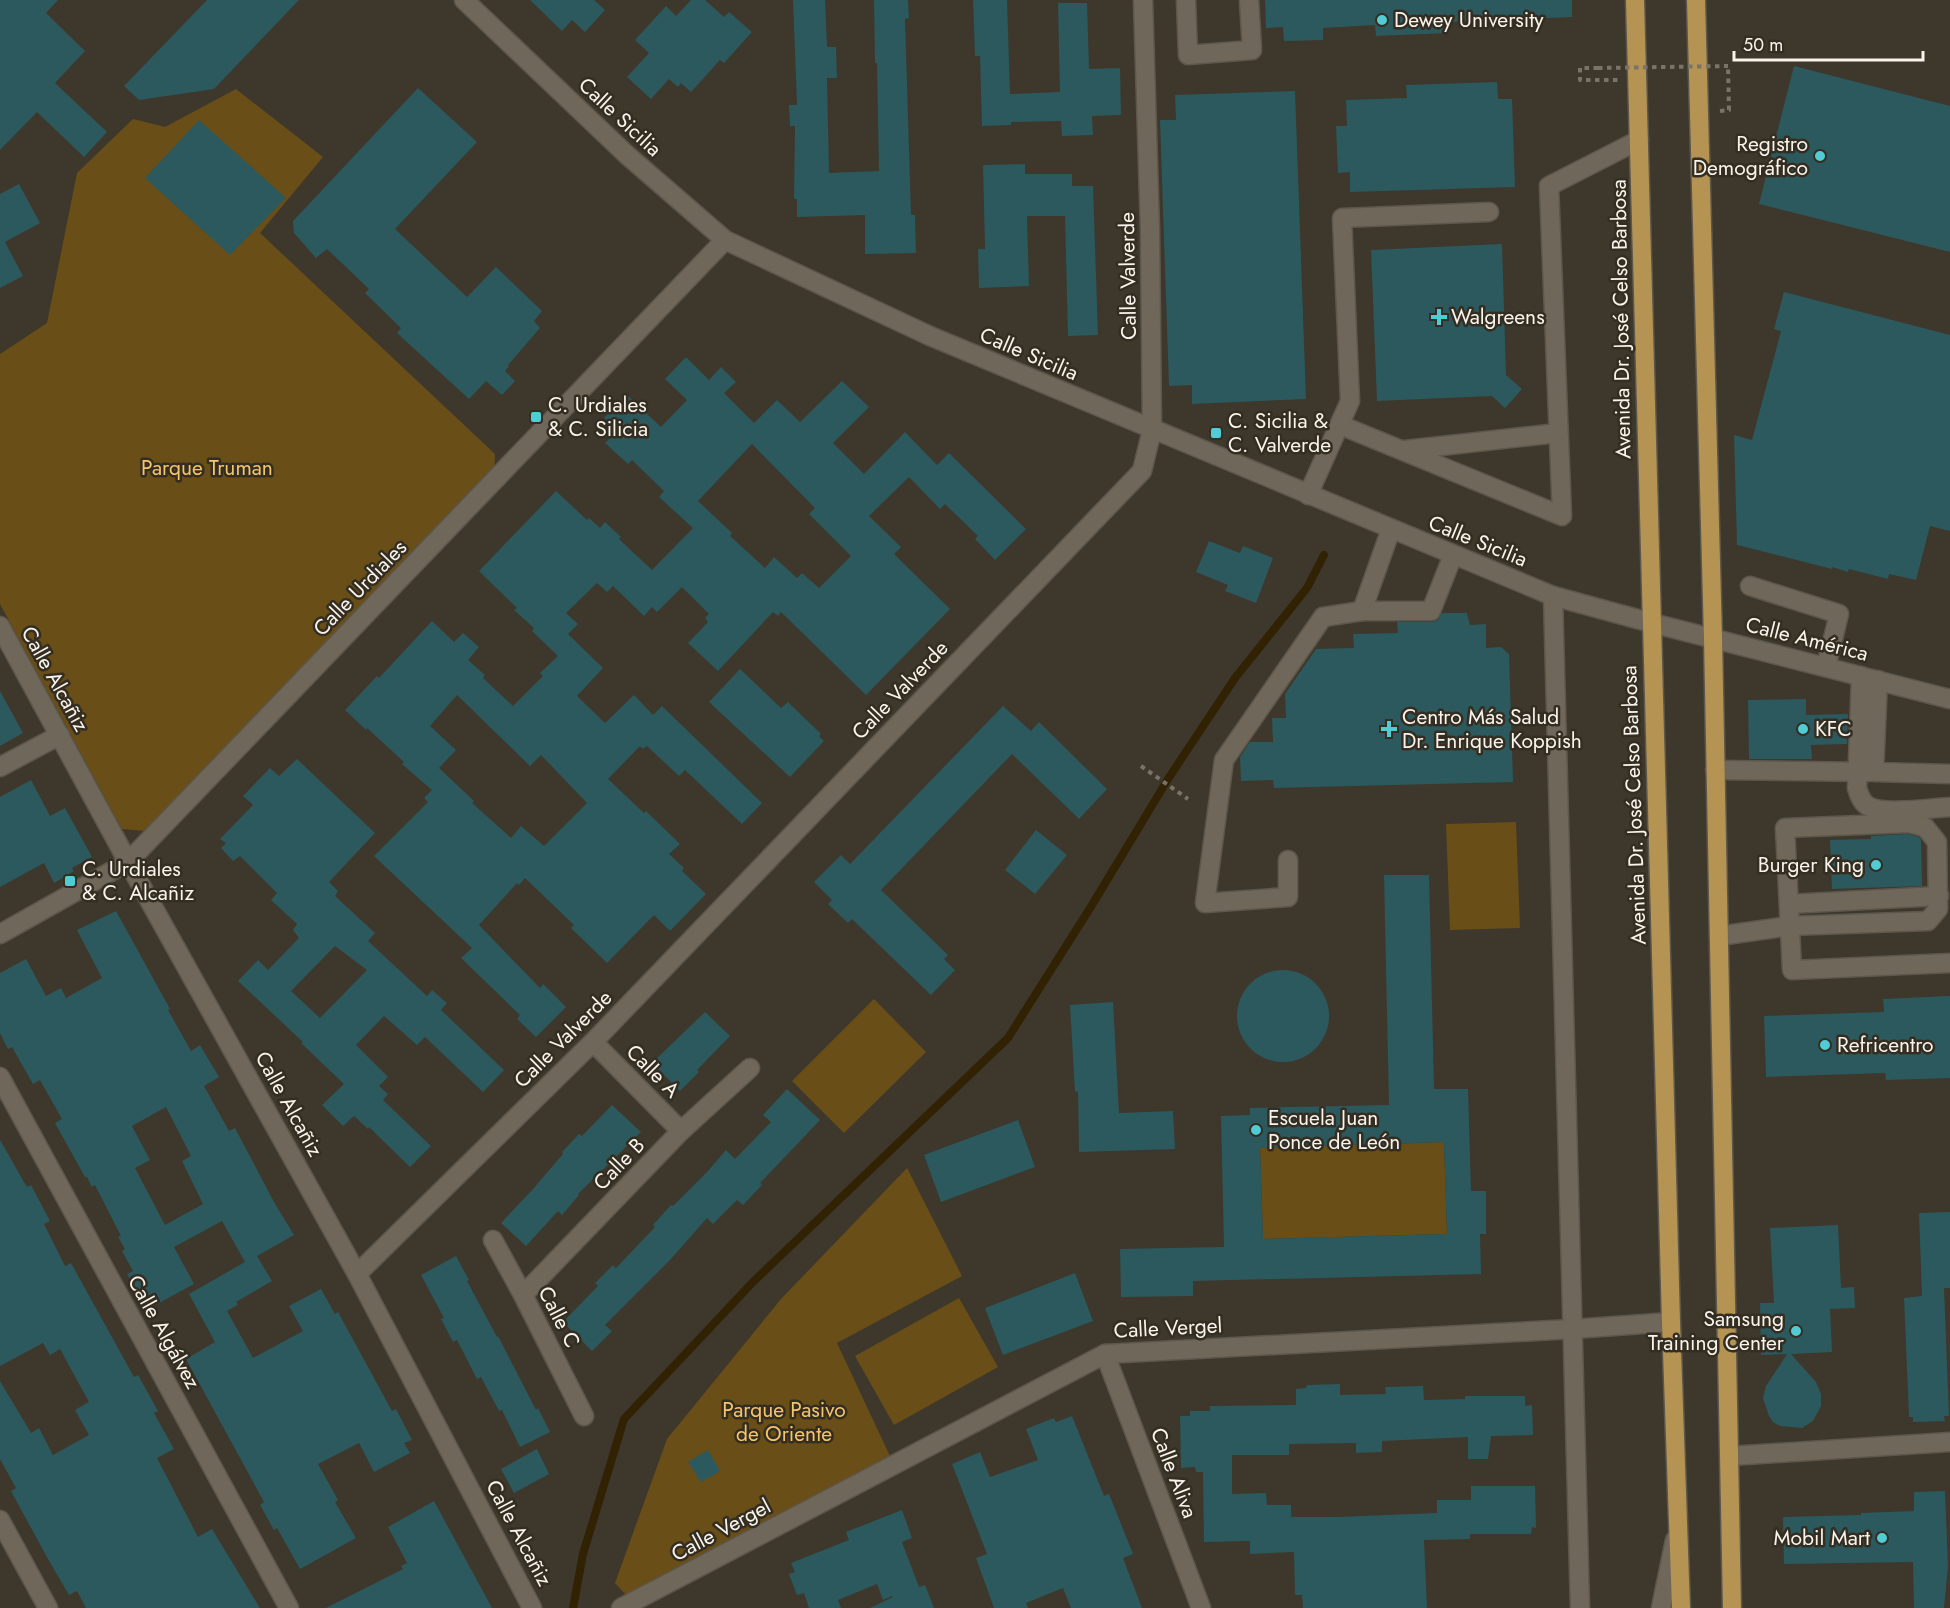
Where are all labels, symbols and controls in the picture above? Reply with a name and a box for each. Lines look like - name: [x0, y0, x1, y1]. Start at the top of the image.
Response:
- place label: Dewey University: [1394, 5, 1544, 35]
- marker: Dewey University: [1375, 13, 1389, 27]
- scale bar: [1734, 24, 1923, 62]
- text: 50 m: [1743, 32, 1783, 58]
- street label: Calle Sicilia: [572, 71, 668, 163]
- place label: Registro Demográfico: [1693, 129, 1808, 183]
- marker: Registro Demográfico: [1813, 149, 1827, 163]
- street label: Avenida Dr. José Celso Barbosa: [1604, 179, 1638, 459]
- street label: Calle Valverde: [1112, 212, 1144, 340]
- place label: Walgreens: [1451, 302, 1545, 332]
- marker: Walgreens: [1432, 310, 1446, 324]
- street label: Calle Sicilia: [975, 320, 1083, 388]
- place label: C. Urdiales & C. Silicia: [548, 390, 648, 444]
- place label: C. Sicilia & C. Valverde: [1228, 406, 1331, 460]
- marker: C. Urdiales & C. Silicia: [529, 410, 543, 424]
- marker: C. Sicilia & C. Valverde: [1209, 426, 1223, 440]
- park label: Parque Truman: [141, 453, 273, 483]
- street label: Calle Sicilia: [1424, 508, 1532, 574]
- street label: Calle Urdiales: [306, 533, 414, 643]
- street label: Calle América: [1743, 609, 1871, 669]
- street label: Calle Alcañiz: [14, 621, 96, 737]
- street label: Calle Valverde: [845, 634, 955, 746]
- street label: Avenida Dr. José Celso Barbosa: [1614, 665, 1654, 945]
- place label: Centro Más Salud Dr. Enrique Koppish: [1402, 702, 1582, 756]
- place label: KFC: [1815, 714, 1852, 744]
- marker: Centro Más Salud Dr. Enrique Koppish: [1380, 720, 1398, 738]
- marker: KFC: [1796, 722, 1810, 736]
- place label: Burger King: [1758, 850, 1864, 880]
- place label: C. Urdiales & C. Alcañiz: [82, 854, 194, 908]
- marker: Burger King: [1869, 858, 1883, 872]
- marker: C. Urdiales & C. Alcañiz: [63, 874, 77, 888]
- street label: Calle Valverde: [507, 983, 619, 1095]
- place label: Refricentro: [1837, 1030, 1934, 1060]
- street label: Calle A: [619, 1037, 687, 1105]
- marker: Refricentro: [1818, 1038, 1832, 1052]
- street label: Calle Alcañiz: [248, 1046, 330, 1162]
- place label: Escuela Juan Ponce de León: [1268, 1103, 1400, 1157]
- marker: Escuela Juan Ponce de León: [1249, 1123, 1263, 1137]
- street label: Calle B: [586, 1131, 652, 1197]
- street label: Calle Algálvez: [120, 1270, 208, 1395]
- street label: Calle C: [531, 1281, 587, 1353]
- place label: Samsung Training Center: [1648, 1304, 1785, 1358]
- street label: Calle Vergel: [1113, 1310, 1223, 1346]
- marker: Samsung Training Center: [1789, 1324, 1803, 1338]
- park label: Parque Pasivo de Oriente: [722, 1395, 846, 1449]
- street label: Calle Aliva: [1143, 1423, 1205, 1523]
- street label: Calle Alcañiz: [478, 1475, 560, 1592]
- street label: Calle Vergel: [666, 1491, 776, 1569]
- place label: Mobil Mart: [1774, 1523, 1870, 1553]
- marker: Mobil Mart: [1875, 1531, 1889, 1545]

